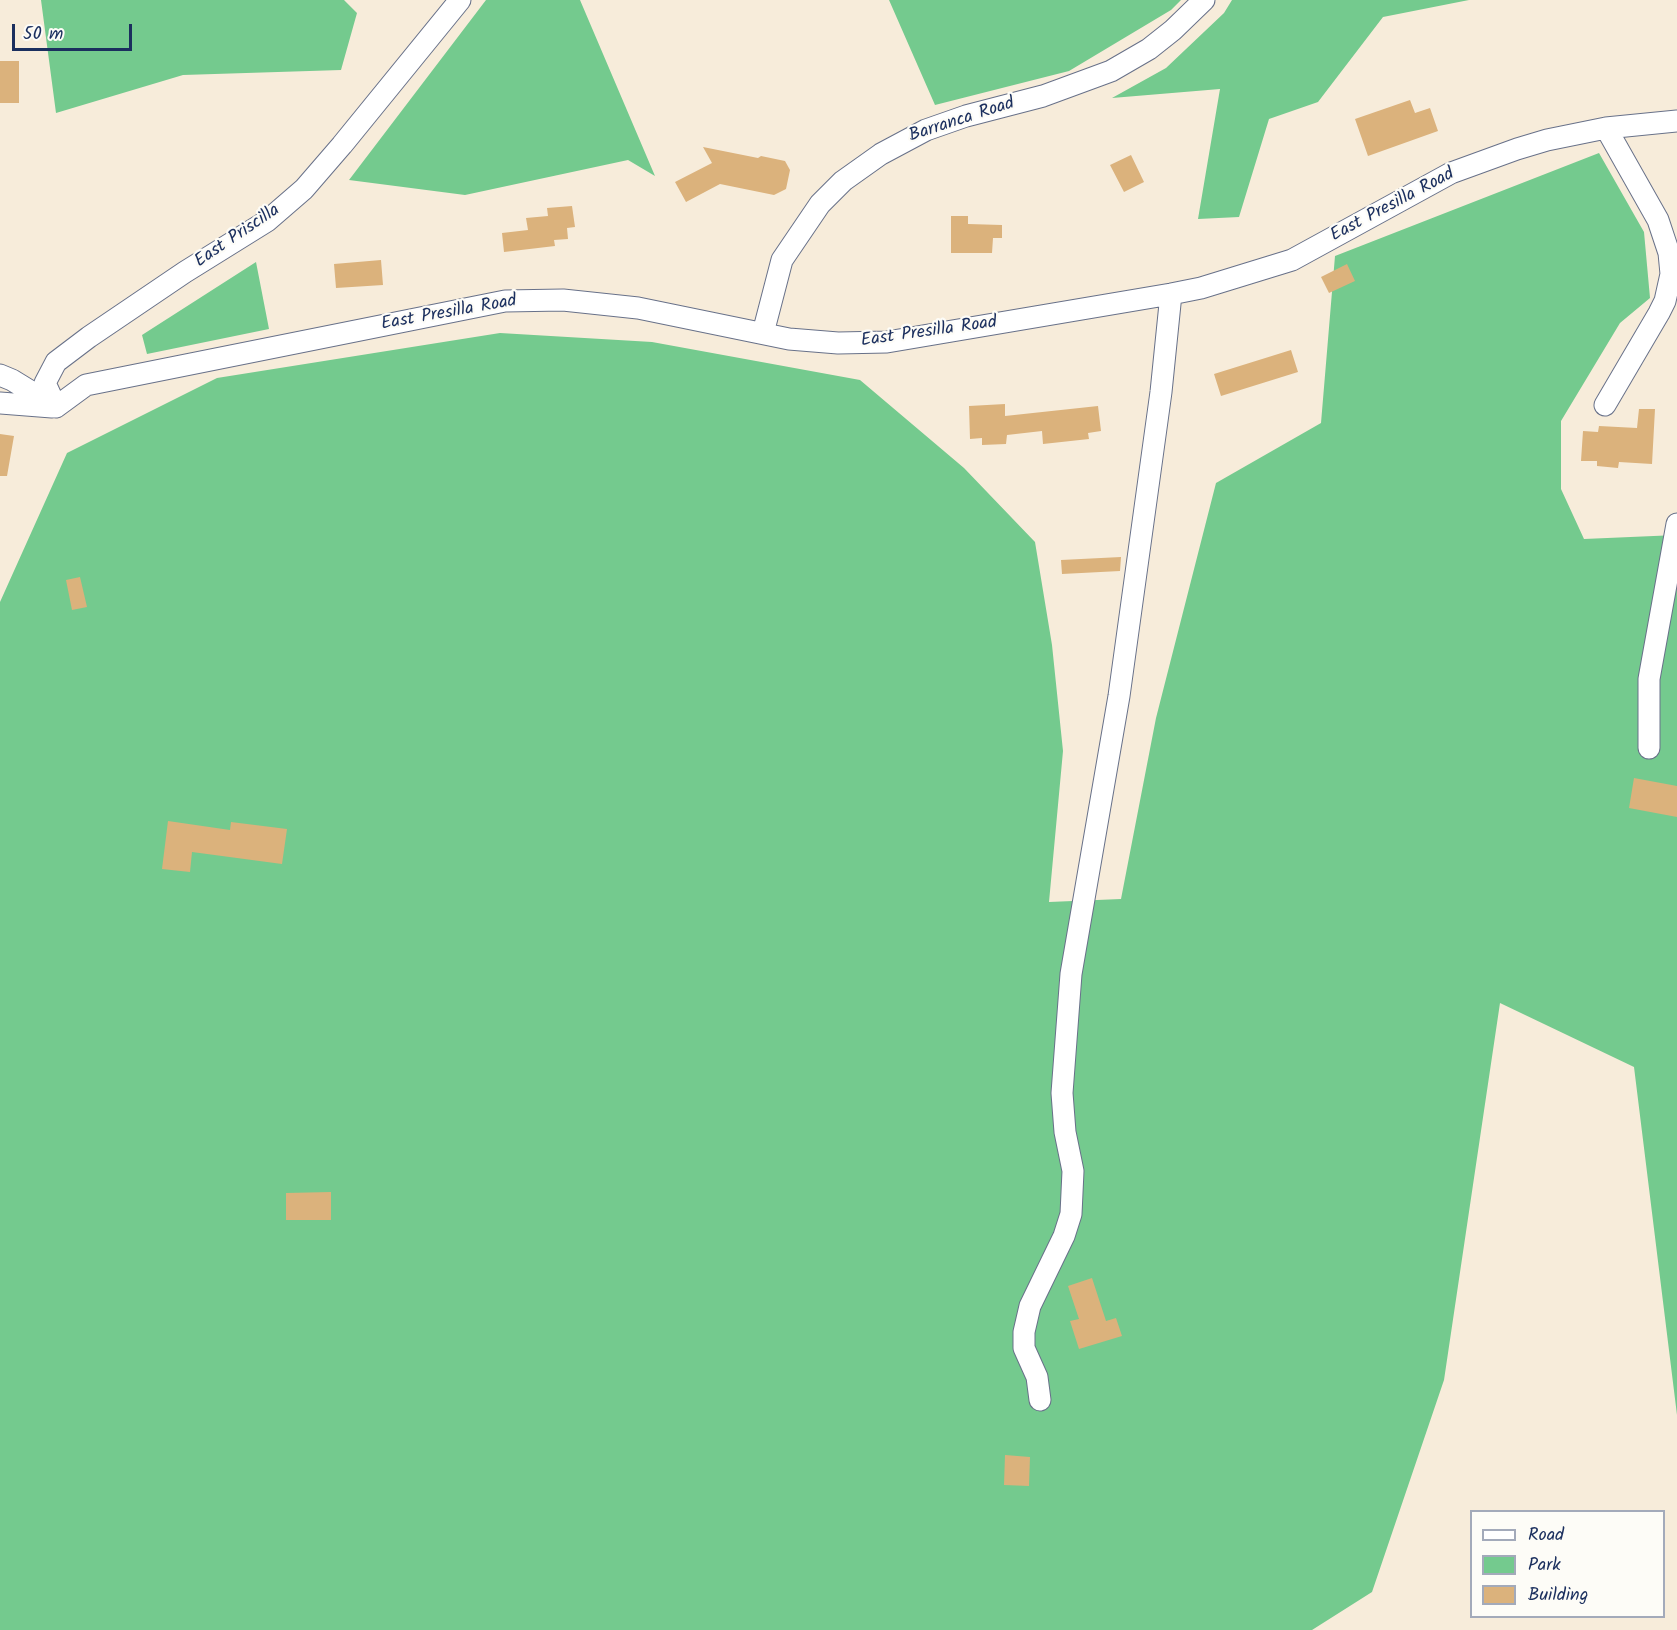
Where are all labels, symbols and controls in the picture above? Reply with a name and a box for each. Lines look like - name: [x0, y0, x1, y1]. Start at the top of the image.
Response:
- scale bar: [15, 12, 135, 50]
- text: 50 m: [23, 20, 63, 49]
- street label: Barranca Road: [907, 94, 1017, 148]
- street label: East Presilla Road: [1327, 164, 1459, 248]
- street label: East Priscilla: [191, 201, 285, 273]
- street label: East Presilla Road: [380, 291, 518, 337]
- street label: East Presilla Road: [860, 313, 998, 353]
- legend: [1470, 1510, 1665, 1618]
- text: Road: [1528, 1521, 1564, 1550]
- text: Park: [1528, 1551, 1561, 1580]
- text: Building: [1528, 1581, 1588, 1610]

